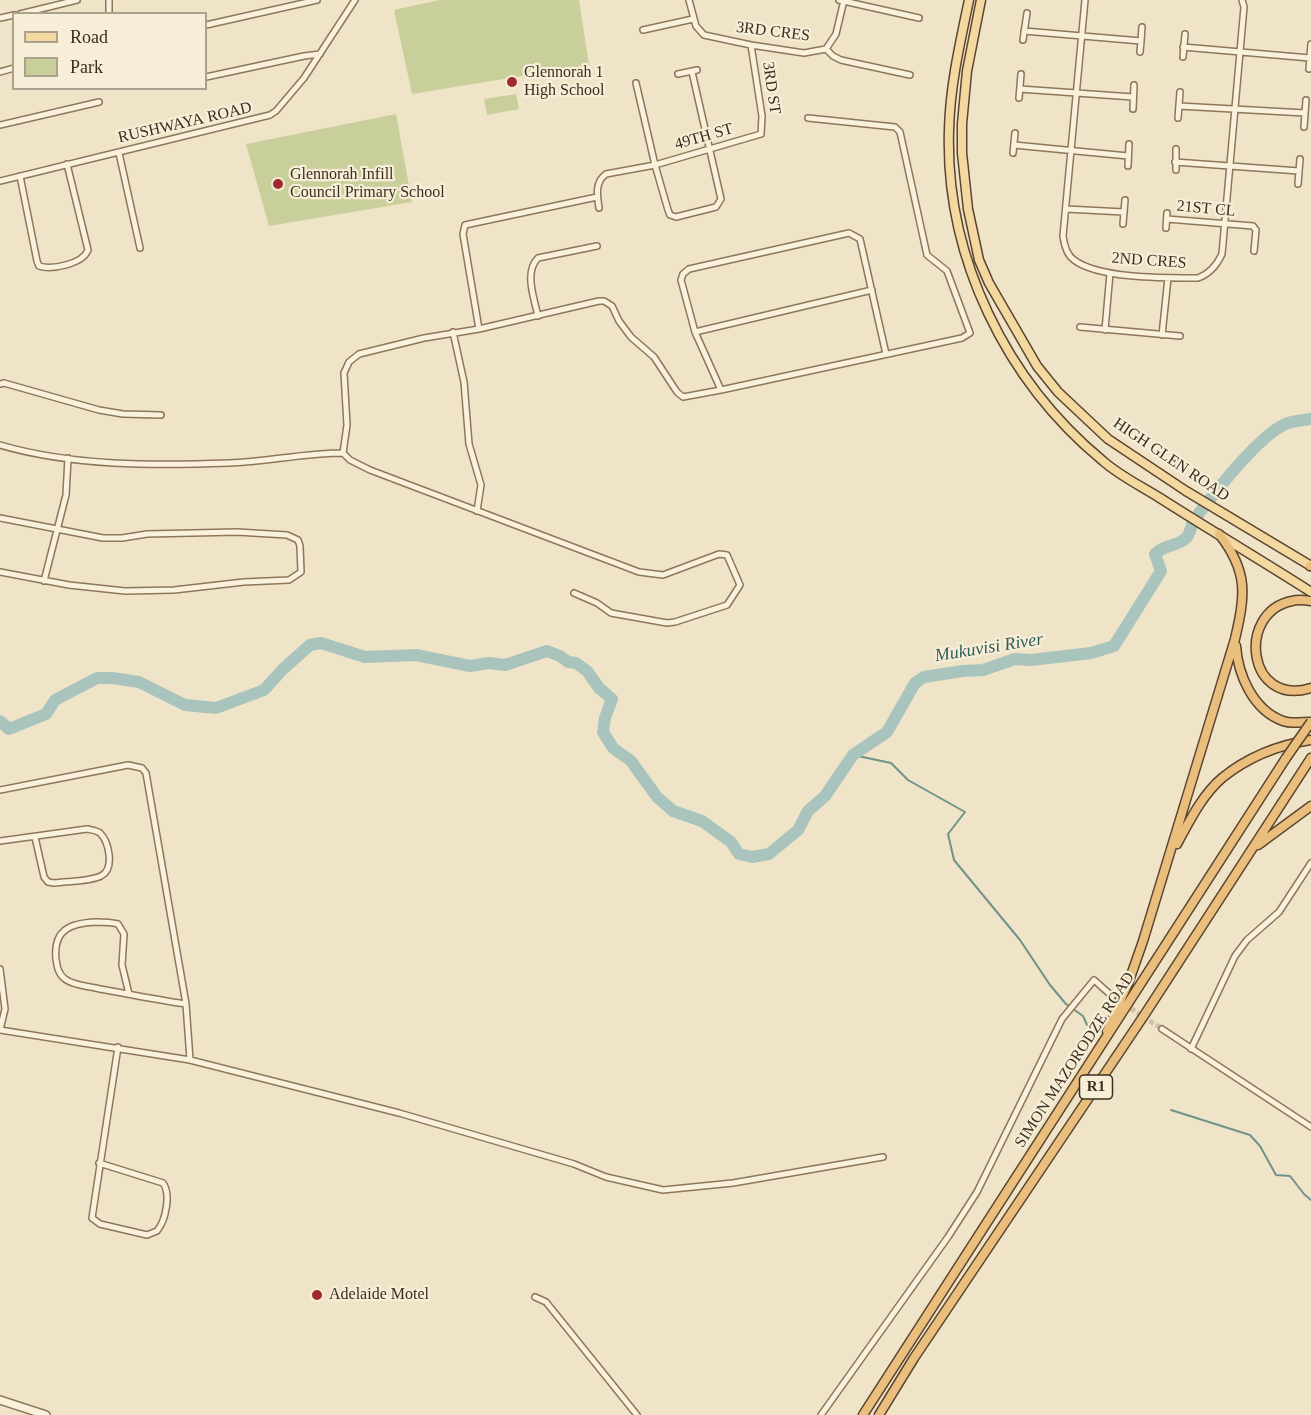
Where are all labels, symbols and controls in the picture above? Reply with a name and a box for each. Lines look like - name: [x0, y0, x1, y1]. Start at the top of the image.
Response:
- legend: [12, 12, 207, 90]
- street label: 3RD CRES: [735, 18, 811, 46]
- text: Road: [70, 27, 108, 47]
- text: Park: [70, 57, 103, 77]
- street label: 3RD ST: [758, 60, 784, 116]
- place label: Glennorah 1 High School: [524, 63, 604, 101]
- marker: Glennorah 1 High School: [505, 75, 519, 89]
- street label: RUSHWAYA ROAD: [116, 98, 254, 148]
- street label: 49TH ST: [673, 120, 735, 154]
- place label: Glennorah Infill Council Primary School: [290, 165, 445, 203]
- marker: Glennorah Infill Council Primary School: [271, 177, 285, 191]
- street label: 21ST CL: [1176, 197, 1236, 221]
- street label: 2ND CRES: [1111, 249, 1187, 273]
- street label: HIGH GLEN ROAD: [1109, 414, 1233, 506]
- water label: Mukuvisi River: [933, 629, 1045, 667]
- street label: SIMON MAZORODZE ROAD: [1011, 969, 1139, 1151]
- road number: R1: [1080, 1075, 1112, 1099]
- place label: Adelaide Motel: [329, 1285, 429, 1305]
- marker: Adelaide Motel: [310, 1288, 324, 1302]

